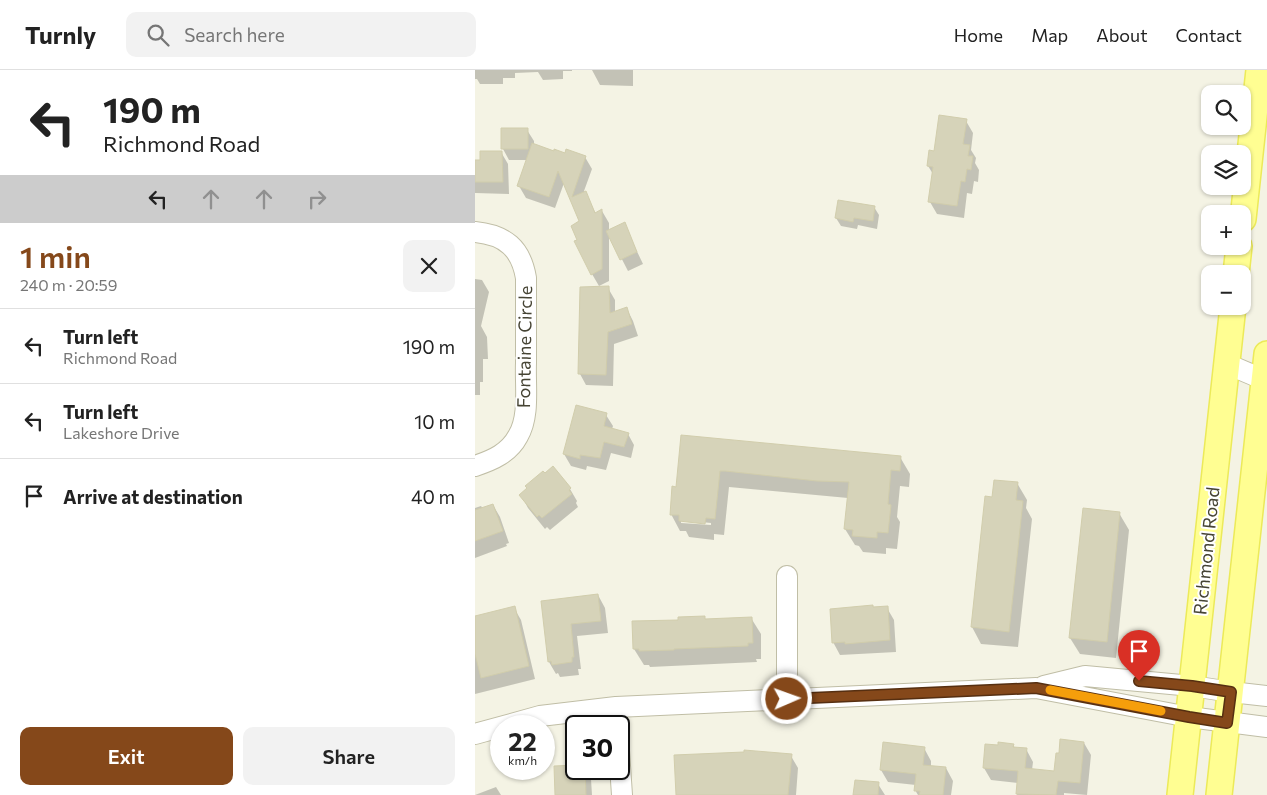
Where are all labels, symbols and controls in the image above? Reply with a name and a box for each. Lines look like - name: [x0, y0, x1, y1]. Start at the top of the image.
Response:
- search box: [126, 12, 476, 57]
- text: Turnly: [25, 20, 96, 49]
- icon: search: [144, 21, 172, 49]
- text: Search here: [184, 23, 285, 46]
- text: Home: [954, 24, 1003, 46]
- text: Map: [1031, 24, 1068, 46]
- text: About: [1096, 24, 1148, 46]
- text: Contact: [1176, 24, 1242, 46]
- map controls: [1201, 85, 1251, 315]
- button: search: [1201, 85, 1251, 135]
- text: 190 m: [103, 87, 201, 130]
- icon: left: [20, 90, 85, 155]
- text: Richmond Road: [103, 130, 260, 157]
- button: layers: [1201, 145, 1251, 195]
- icon: left: [144, 185, 172, 213]
- icon: ahead: [197, 185, 225, 213]
- icon: ahead: [250, 185, 278, 213]
- icon: right: [303, 185, 331, 213]
- button: +: [1201, 205, 1251, 255]
- text: 1 min: [20, 237, 91, 274]
- button: close: [403, 240, 455, 292]
- button: −: [1201, 265, 1251, 315]
- text: 240 m · 20:59: [20, 275, 118, 294]
- street label: Fontaine Circle: [512, 286, 536, 408]
- text: Turn left: [63, 325, 138, 348]
- icon: left: [20, 332, 48, 360]
- text: 190 m: [403, 335, 455, 358]
- text: Richmond Road: [63, 348, 177, 367]
- text: Turn left: [63, 400, 138, 423]
- icon: left: [20, 407, 48, 435]
- text: 10 m: [414, 410, 455, 433]
- text: Lakeshore Drive: [63, 423, 180, 442]
- icon: arrive: [20, 482, 48, 510]
- text: Arrive at destination: [63, 485, 243, 508]
- text: 40 m: [411, 485, 455, 508]
- street label: Richmond Road: [1188, 486, 1224, 616]
- pin: [1118, 630, 1160, 681]
- icon: arrive: [1125, 637, 1153, 665]
- position arrow: [760, 672, 812, 724]
- speed limit sign: 30: [565, 715, 630, 780]
- text: 22: [508, 726, 537, 756]
- button: Exit: [20, 727, 233, 785]
- button: Share: [243, 727, 455, 785]
- text: km/h: [508, 753, 537, 767]

